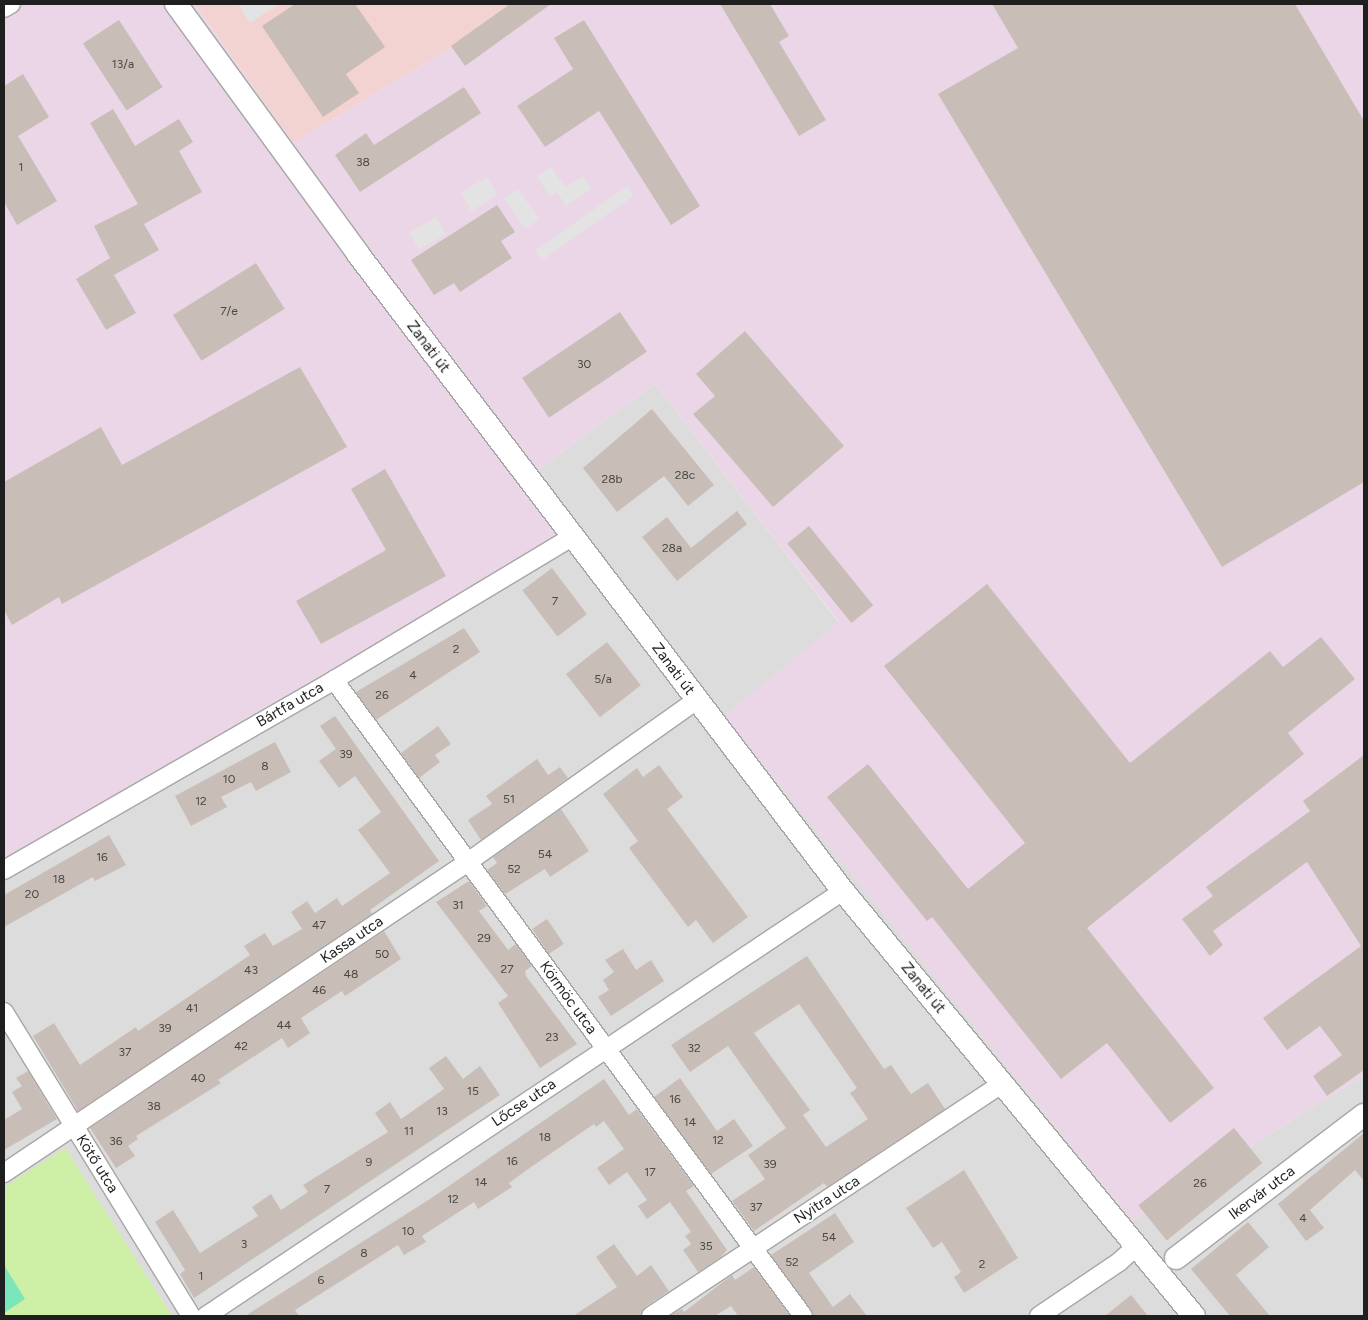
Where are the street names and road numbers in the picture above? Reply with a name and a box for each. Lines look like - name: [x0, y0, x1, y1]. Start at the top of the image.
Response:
- street label: Zanati út: [403, 318, 453, 376]
- street label: Zanati út: [648, 640, 698, 698]
- street label: Bártfa utca: [253, 679, 327, 731]
- street label: Kassa utca: [317, 912, 387, 968]
- street label: Körmöc utca: [535, 958, 601, 1038]
- street label: Zanati út: [897, 959, 949, 1017]
- street label: Lőcse utca: [489, 1075, 559, 1131]
- street label: Kötő utca: [72, 1131, 122, 1197]
- street label: Ikervár utca: [1225, 1162, 1299, 1224]
- street label: Nyitra utca: [791, 1172, 863, 1228]

